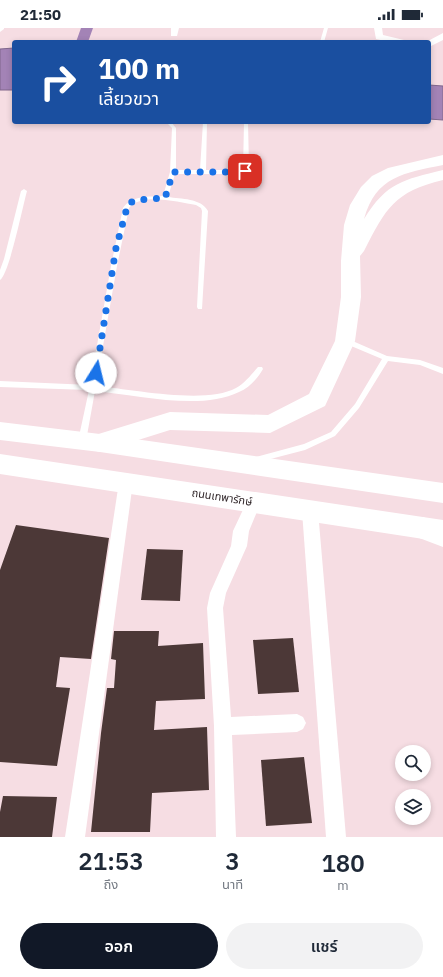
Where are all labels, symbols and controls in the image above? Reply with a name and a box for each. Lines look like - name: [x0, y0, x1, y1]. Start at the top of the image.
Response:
- text: 21:50: [20, 5, 61, 24]
- text: 100 m: [98, 50, 180, 87]
- icon: right: [32, 56, 84, 108]
- text: เลี้ยวขวา: [98, 87, 159, 110]
- pin: [228, 154, 262, 188]
- icon: arrive: [234, 160, 256, 182]
- position arrow: [75, 352, 117, 394]
- street label: ถนนเทพารักษ์: [191, 485, 253, 509]
- map controls: [395, 745, 431, 825]
- button: search: [395, 745, 431, 781]
- button: layers: [395, 789, 431, 825]
- text: 21:53: [78, 845, 144, 877]
- text: 3: [225, 845, 240, 877]
- text: 180: [321, 847, 365, 879]
- text: ถึง: [104, 876, 118, 893]
- text: นาที: [222, 876, 243, 893]
- text: m: [337, 877, 349, 894]
- button: ออก: [20, 923, 218, 969]
- button: แชร์: [226, 923, 423, 969]

